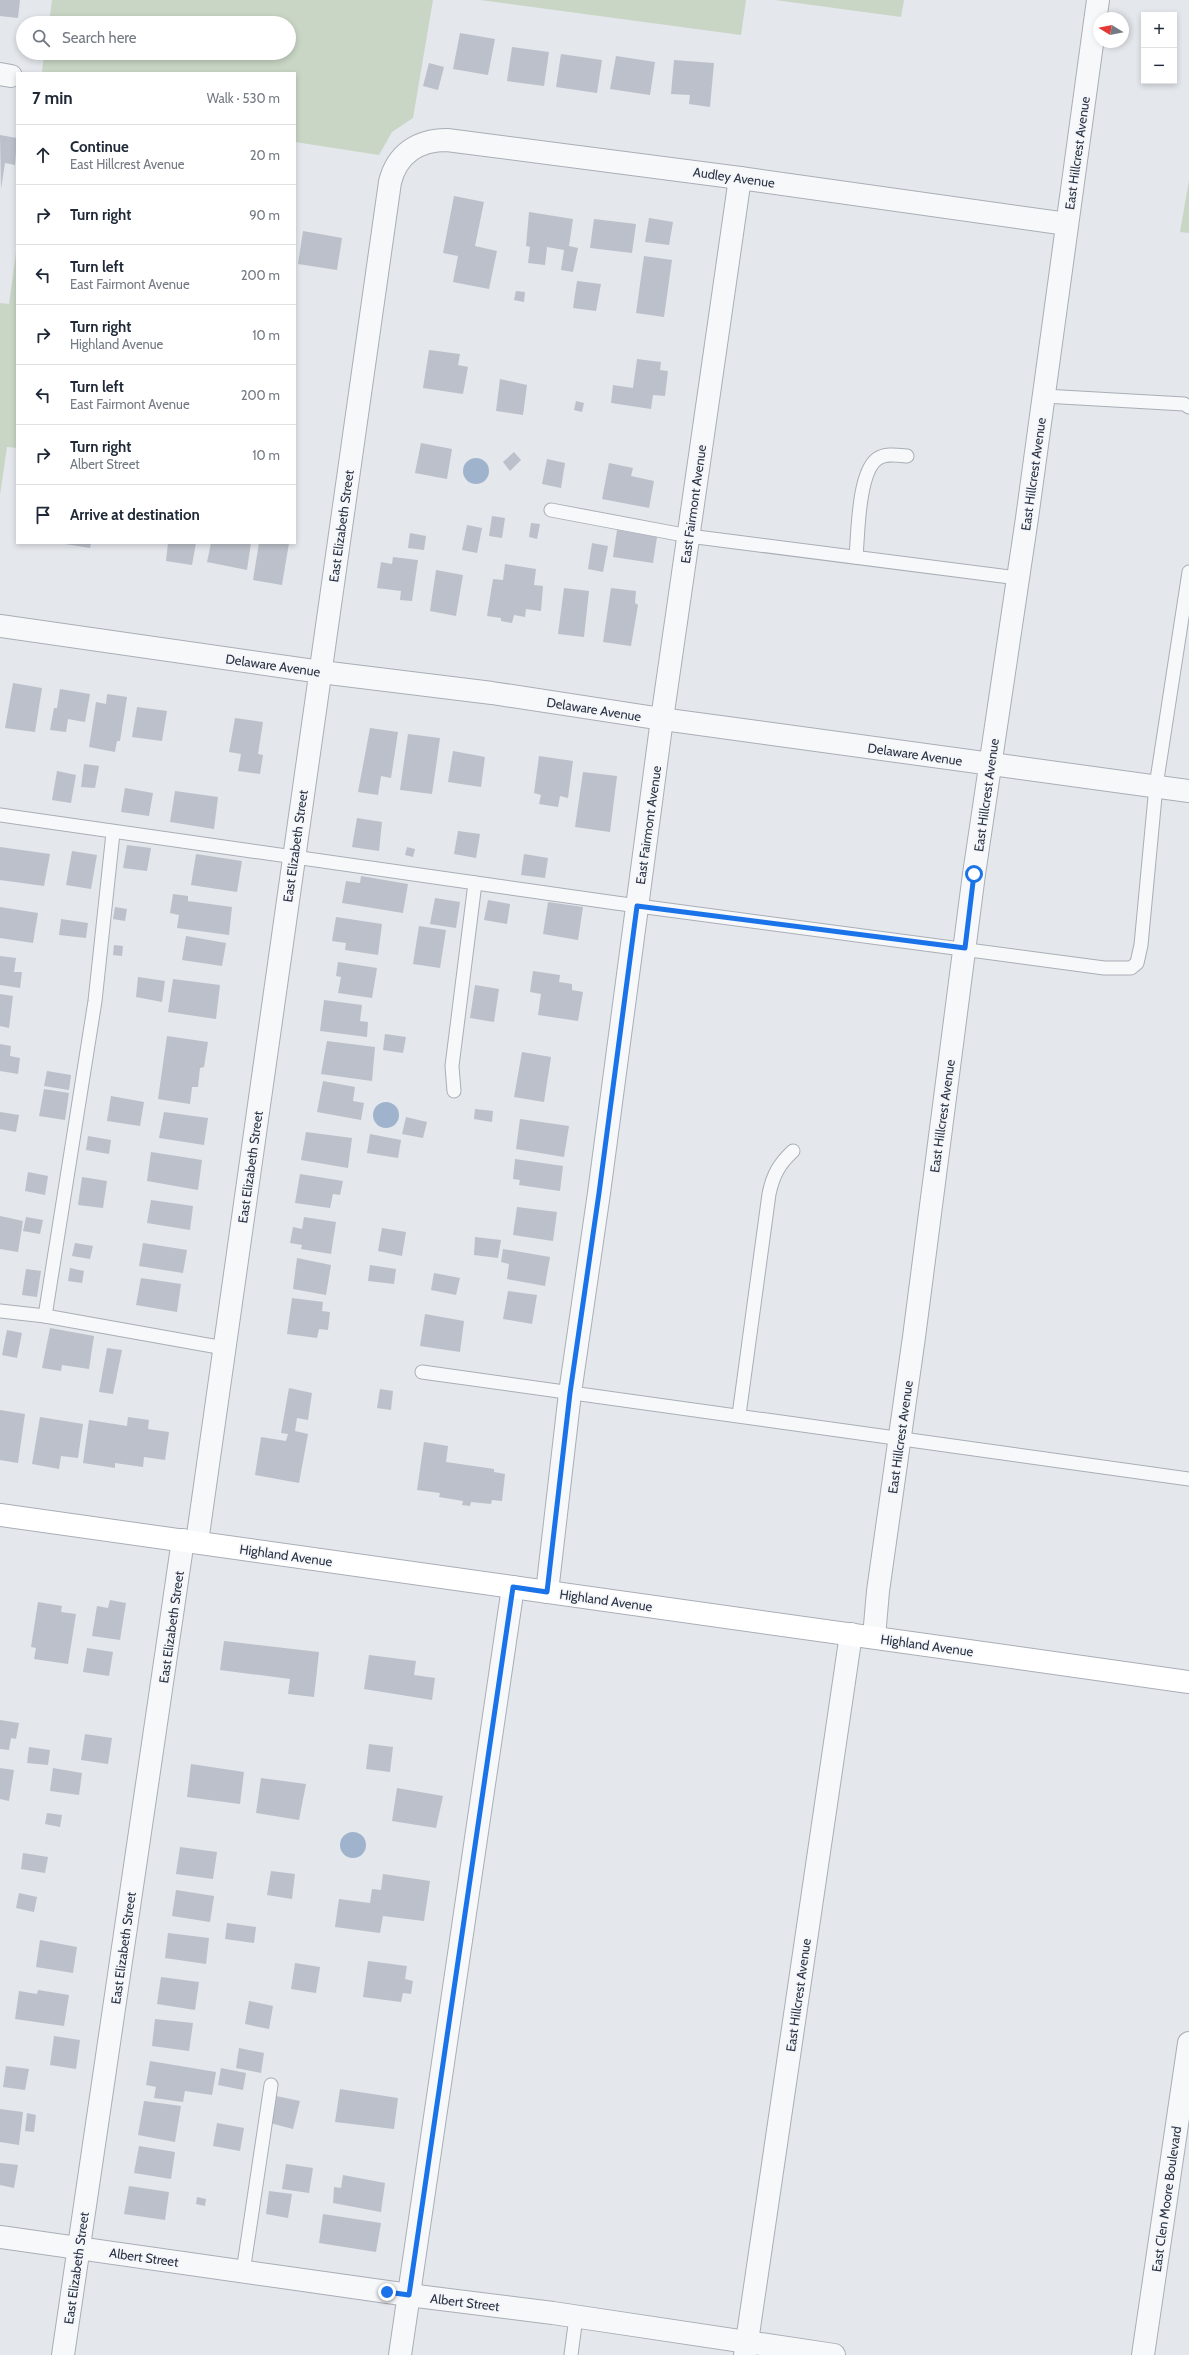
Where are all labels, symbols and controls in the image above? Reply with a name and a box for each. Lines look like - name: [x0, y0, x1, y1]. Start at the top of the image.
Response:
- north arrow: [1093, 12, 1129, 48]
- map controls: [1141, 12, 1177, 84]
- button: +: [1141, 12, 1177, 48]
- search box: [16, 16, 296, 60]
- icon: search: [30, 27, 52, 49]
- text: Search here: [62, 29, 137, 47]
- button: −: [1141, 48, 1177, 84]
- text: 7 min: [32, 88, 73, 108]
- text: Walk · 530 m: [207, 90, 280, 106]
- street label: East Hillcrest Avenue: [1061, 95, 1093, 211]
- text: Continue: [70, 138, 129, 156]
- icon: ahead: [32, 144, 54, 166]
- text: 20 m: [250, 147, 280, 163]
- text: East Hillcrest Avenue: [70, 156, 184, 172]
- street label: Audley Avenue: [692, 163, 776, 191]
- icon: right: [32, 204, 54, 226]
- text: Turn right: [70, 206, 131, 224]
- text: 90 m: [249, 207, 280, 223]
- text: Turn left: [70, 258, 124, 276]
- icon: left: [32, 264, 54, 286]
- text: 200 m: [241, 267, 280, 283]
- text: East Fairmont Avenue: [70, 276, 190, 292]
- text: Turn right: [70, 318, 131, 336]
- icon: right: [32, 324, 54, 346]
- text: 10 m: [252, 327, 280, 343]
- text: Highland Avenue: [70, 336, 163, 352]
- text: Turn left: [70, 378, 124, 396]
- icon: left: [32, 384, 54, 406]
- text: 200 m: [241, 387, 280, 403]
- text: East Fairmont Avenue: [70, 396, 190, 412]
- street label: East Hillcrest Avenue: [1017, 416, 1049, 532]
- text: Turn right: [70, 438, 131, 456]
- street label: East Fairmont Avenue: [677, 443, 709, 564]
- icon: right: [32, 444, 54, 466]
- text: 10 m: [252, 447, 280, 463]
- text: Albert Street: [70, 456, 140, 472]
- street label: East Elizabeth Street: [325, 468, 357, 583]
- icon: arrive: [32, 504, 54, 526]
- text: Arrive at destination: [70, 506, 200, 524]
- street label: Delaware Avenue: [225, 650, 322, 680]
- street label: Delaware Avenue: [546, 694, 643, 724]
- street label: East Hillcrest Avenue: [970, 737, 1002, 853]
- street label: Delaware Avenue: [867, 739, 964, 769]
- street label: East Fairmont Avenue: [632, 764, 664, 885]
- street label: East Elizabeth Street: [279, 788, 311, 903]
- route start: [965, 865, 983, 883]
- street label: East Hillcrest Avenue: [926, 1058, 958, 1174]
- street label: East Elizabeth Street: [234, 1109, 266, 1224]
- street label: East Hillcrest Avenue: [884, 1379, 916, 1495]
- street label: Highland Avenue: [239, 1541, 334, 1569]
- street label: East Elizabeth Street: [155, 1569, 187, 1684]
- street label: Highland Avenue: [559, 1586, 654, 1614]
- street label: Highland Avenue: [880, 1631, 975, 1659]
- street label: East Elizabeth Street: [107, 1890, 139, 2005]
- street label: East Hillcrest Avenue: [782, 1937, 814, 2053]
- street label: East Clen Moore Boulevard: [1148, 2125, 1184, 2273]
- street label: East Elizabeth Street: [60, 2210, 92, 2325]
- street label: Albert Street: [108, 2244, 180, 2270]
- route end: [378, 2283, 396, 2301]
- street label: Albert Street: [429, 2290, 501, 2314]

